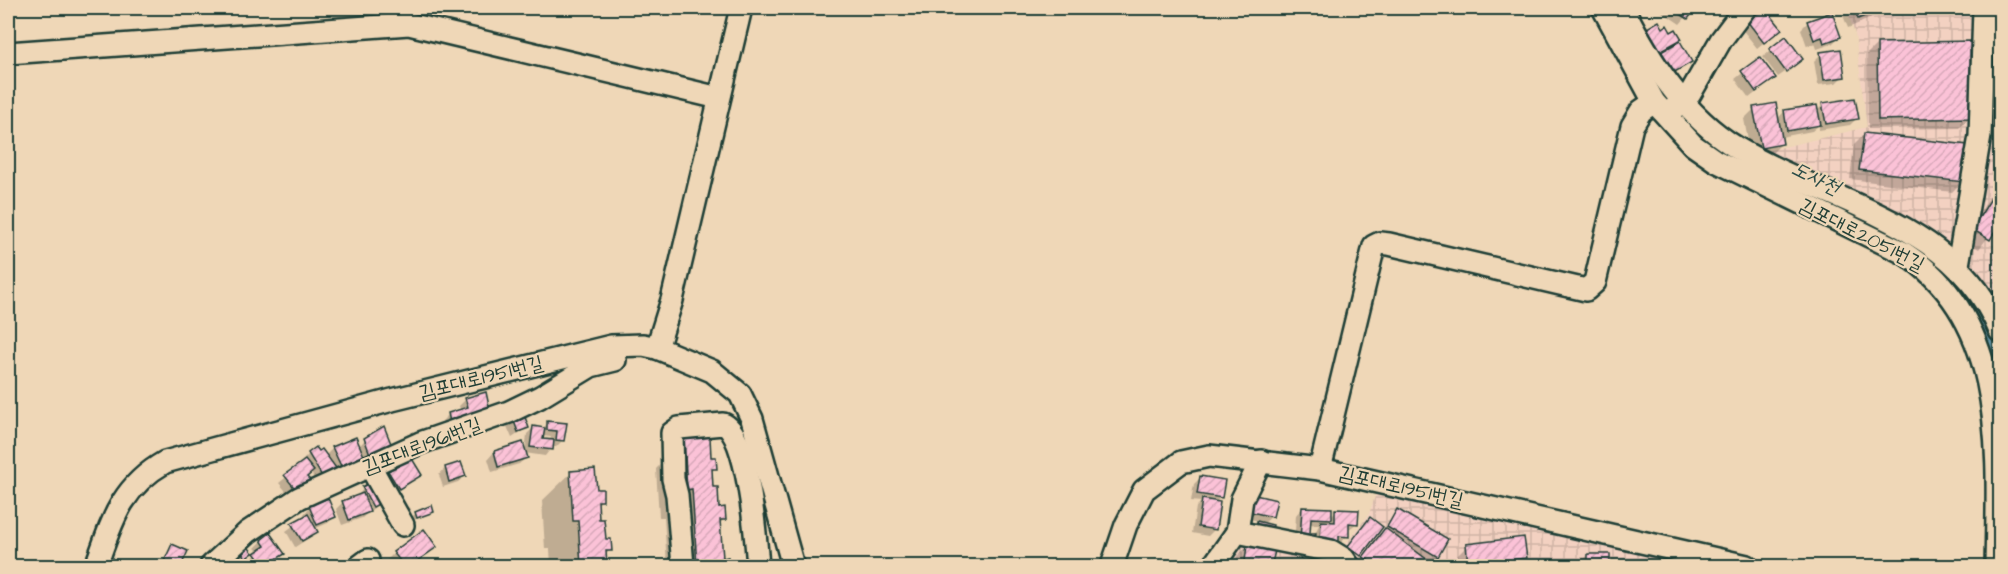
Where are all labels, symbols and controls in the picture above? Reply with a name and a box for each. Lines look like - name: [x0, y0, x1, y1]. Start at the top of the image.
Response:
- water label: 도사천: [1787, 154, 1847, 203]
- street label: 김포대로2051번길: [1794, 191, 1930, 279]
- street label: 김포대로1951번길: [416, 349, 546, 407]
- street label: 김포대로1961번길: [358, 410, 486, 482]
- street label: 김포대로1951번길: [1336, 459, 1466, 515]

